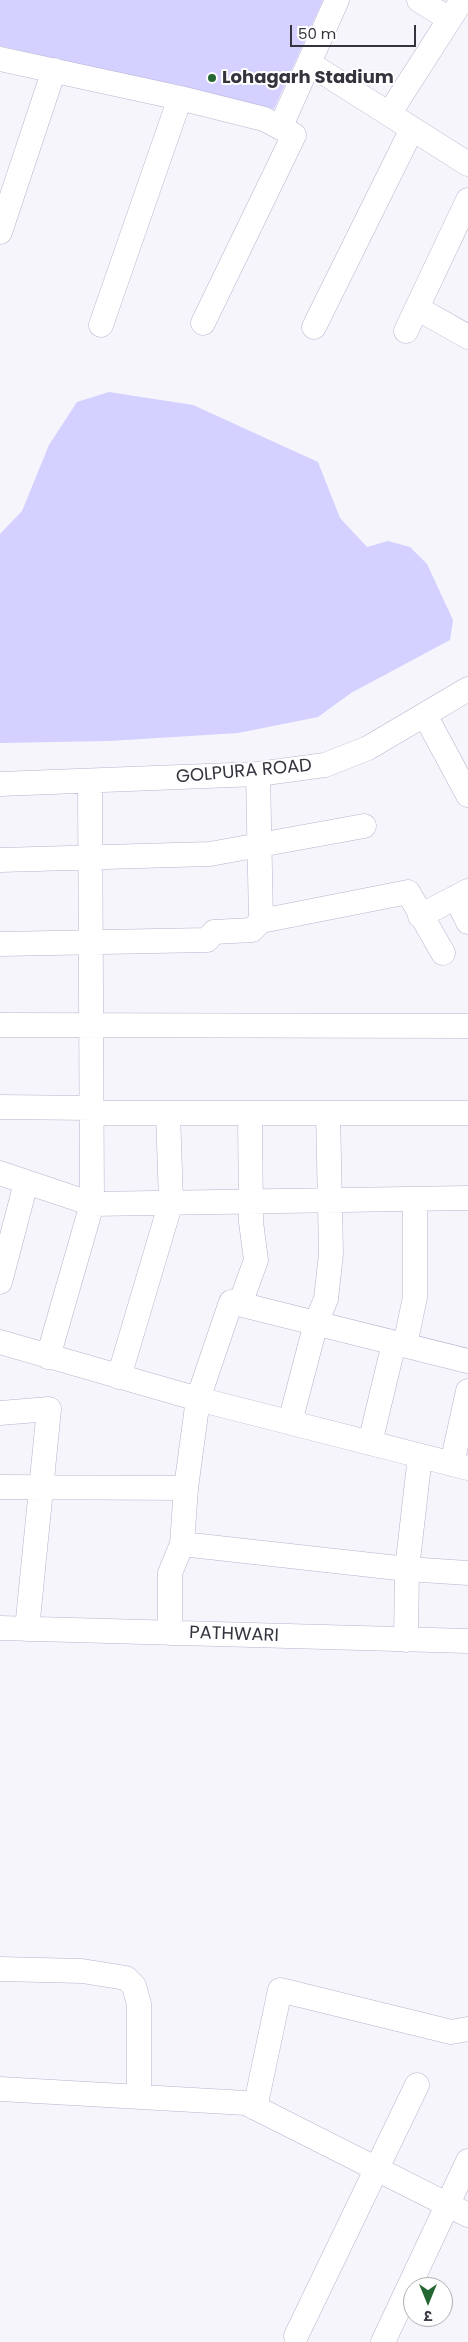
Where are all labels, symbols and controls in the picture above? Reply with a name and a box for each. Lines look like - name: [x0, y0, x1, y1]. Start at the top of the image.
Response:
- scale bar: [293, 15, 419, 47]
- text: 50 m: [298, 23, 336, 44]
- place label: Lohagarh Stadium: [222, 67, 394, 89]
- marker: Lohagarh Stadium: [206, 72, 218, 84]
- street label: GOLPURA ROAD: [175, 755, 313, 789]
- street label: PATHWARI: [189, 1623, 279, 1647]
- north arrow: [403, 2277, 453, 2327]
- text: उ: [424, 2306, 432, 2326]

